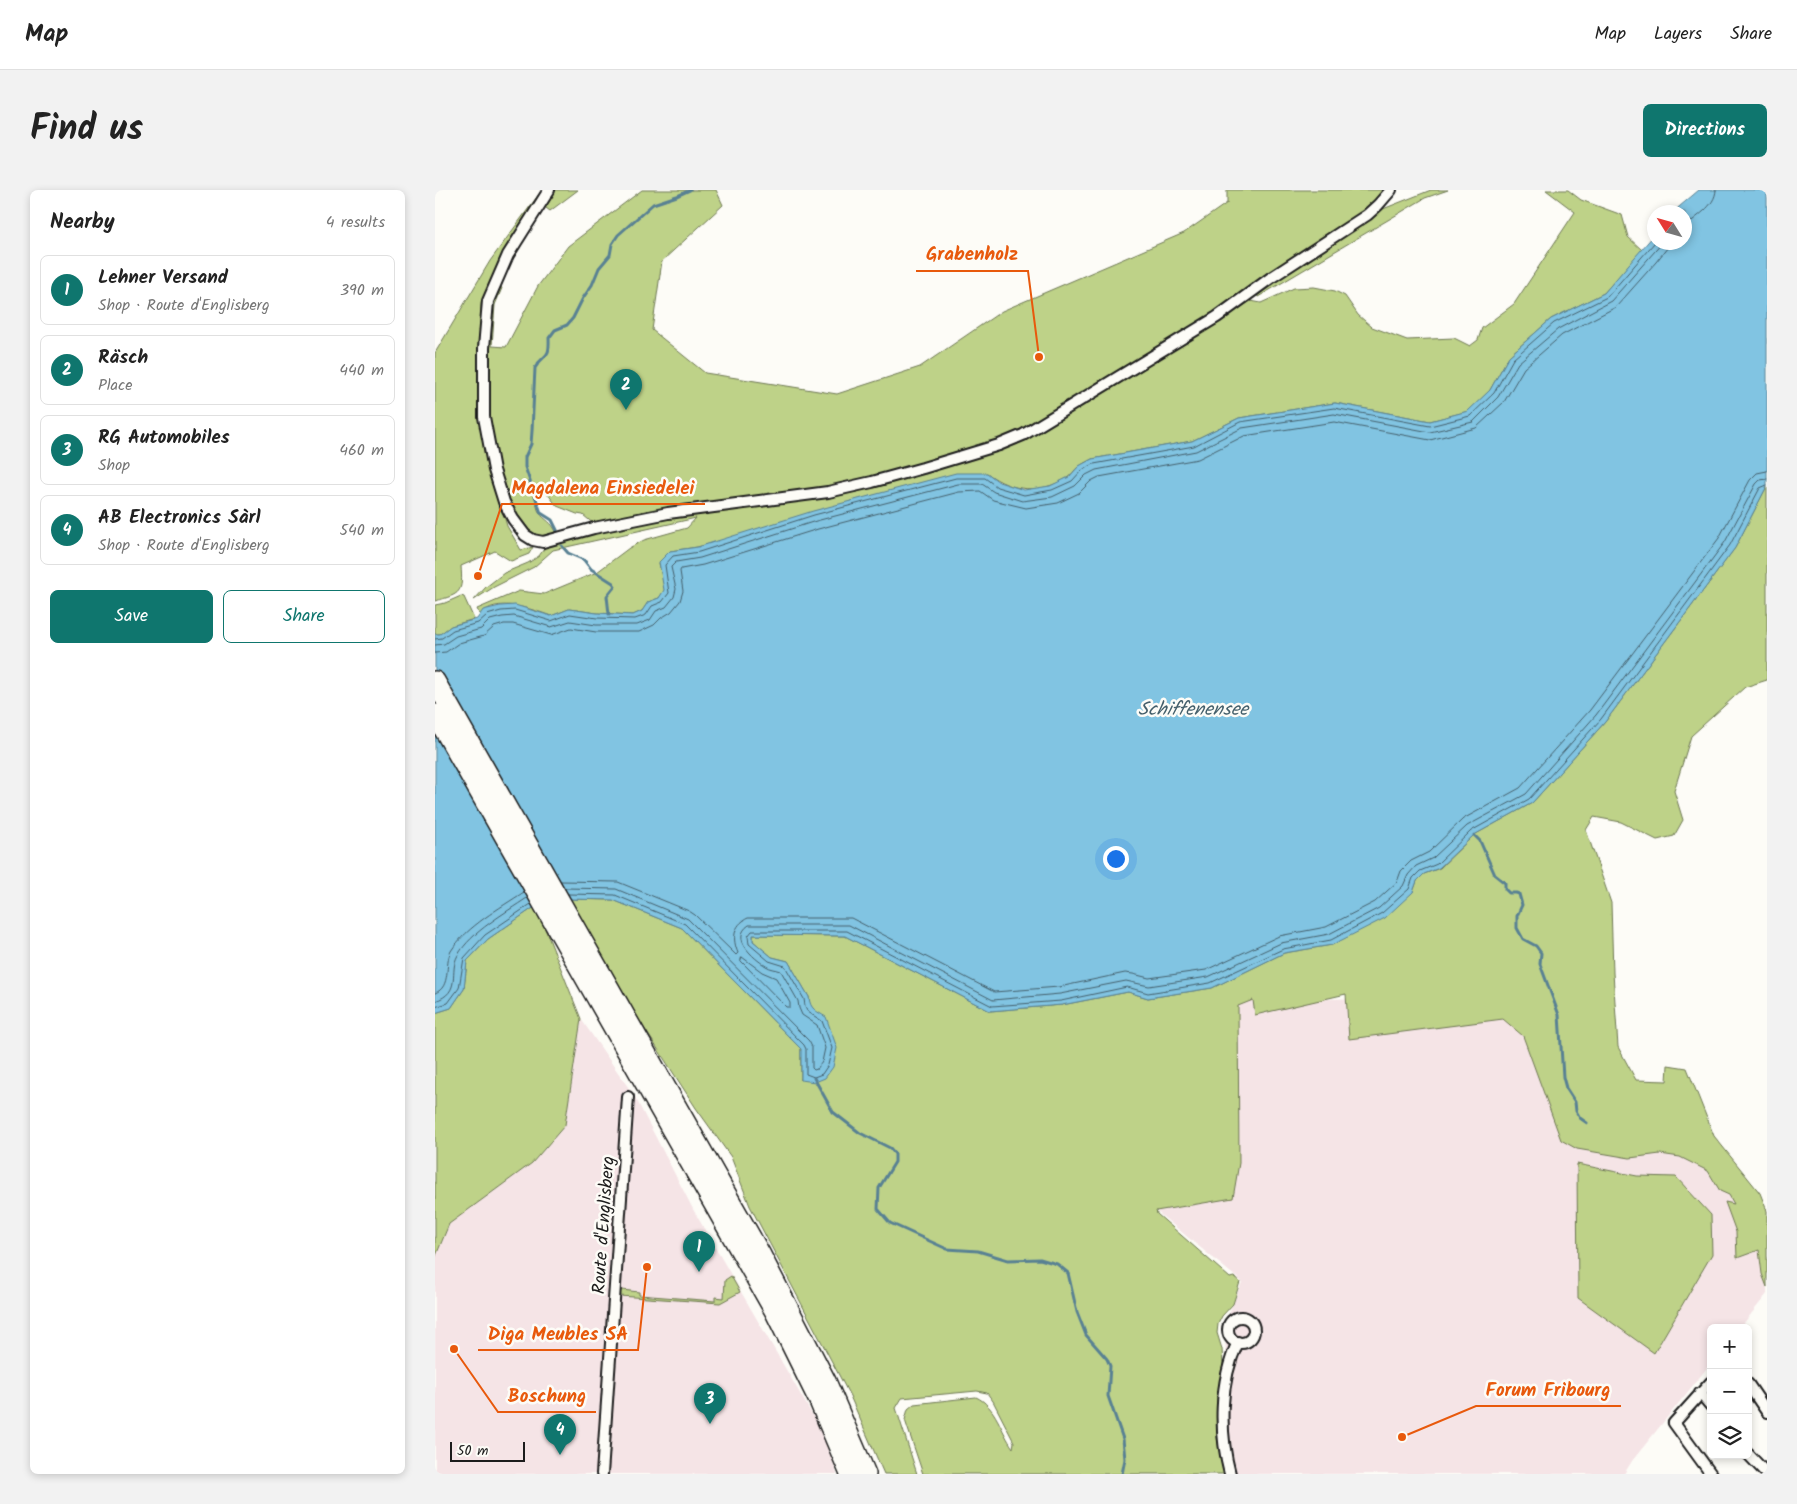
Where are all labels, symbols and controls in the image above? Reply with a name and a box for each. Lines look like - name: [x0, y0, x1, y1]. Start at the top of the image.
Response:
- text: Map: [25, 15, 68, 54]
- text: Map: [1595, 20, 1626, 49]
- text: Layers: [1654, 20, 1702, 49]
- text: Share: [1730, 20, 1772, 49]
- text: Find us: [30, 102, 143, 158]
- button: Directions: [1643, 104, 1767, 157]
- north arrow: [1647, 205, 1692, 250]
- text: Nearby: [50, 206, 115, 239]
- text: 4 results: [326, 210, 385, 235]
- callout: Grabenholz: [916, 237, 1028, 271]
- text: Grabenholz: [926, 240, 1018, 270]
- text: Lehner Versand: [98, 263, 228, 293]
- text: 1: [65, 278, 69, 303]
- text: 390 m: [340, 278, 384, 303]
- text: Shop · Route d'Englisberg: [98, 293, 270, 318]
- text: Räsch: [98, 343, 148, 373]
- text: 2: [62, 358, 72, 383]
- text: 440 m: [339, 358, 384, 383]
- pin: 2: [610, 369, 642, 410]
- text: Place: [98, 373, 132, 398]
- text: RG Automobiles: [98, 423, 230, 453]
- text: 3: [63, 438, 71, 463]
- text: 460 m: [339, 438, 384, 463]
- text: Shop: [98, 453, 130, 478]
- callout: Magdalena Einsiedelei: [502, 470, 705, 504]
- text: Magdalena Einsiedelei: [512, 474, 695, 504]
- text: AB Electronics Sàrl: [98, 503, 261, 533]
- text: 4: [63, 518, 71, 543]
- text: 540 m: [339, 518, 384, 543]
- text: Shop · Route d'Englisberg: [98, 533, 270, 558]
- button: Save: [50, 590, 213, 643]
- button: Share: [223, 590, 385, 643]
- water label: Schiffenensee: [1138, 695, 1250, 725]
- your location: [1103, 846, 1129, 872]
- street label: Route d'Englisberg: [585, 1155, 624, 1295]
- pin: 1: [683, 1231, 715, 1272]
- callout: Diga Meubles SA: [478, 1316, 638, 1350]
- text: Diga Meubles SA: [488, 1320, 628, 1350]
- map controls: [1707, 1324, 1752, 1459]
- button: +: [1707, 1324, 1752, 1369]
- button: −: [1707, 1369, 1752, 1414]
- callout: Forum Fribourg: [1476, 1372, 1621, 1406]
- text: Forum Fribourg: [1486, 1376, 1610, 1406]
- callout: Boschung: [498, 1378, 596, 1412]
- text: Boschung: [508, 1382, 586, 1412]
- pin: 3: [694, 1383, 726, 1424]
- pin: 4: [544, 1414, 576, 1455]
- button: layers: [1707, 1414, 1752, 1459]
- scale bar: [450, 1439, 525, 1462]
- text: 50 m: [457, 1440, 488, 1462]

